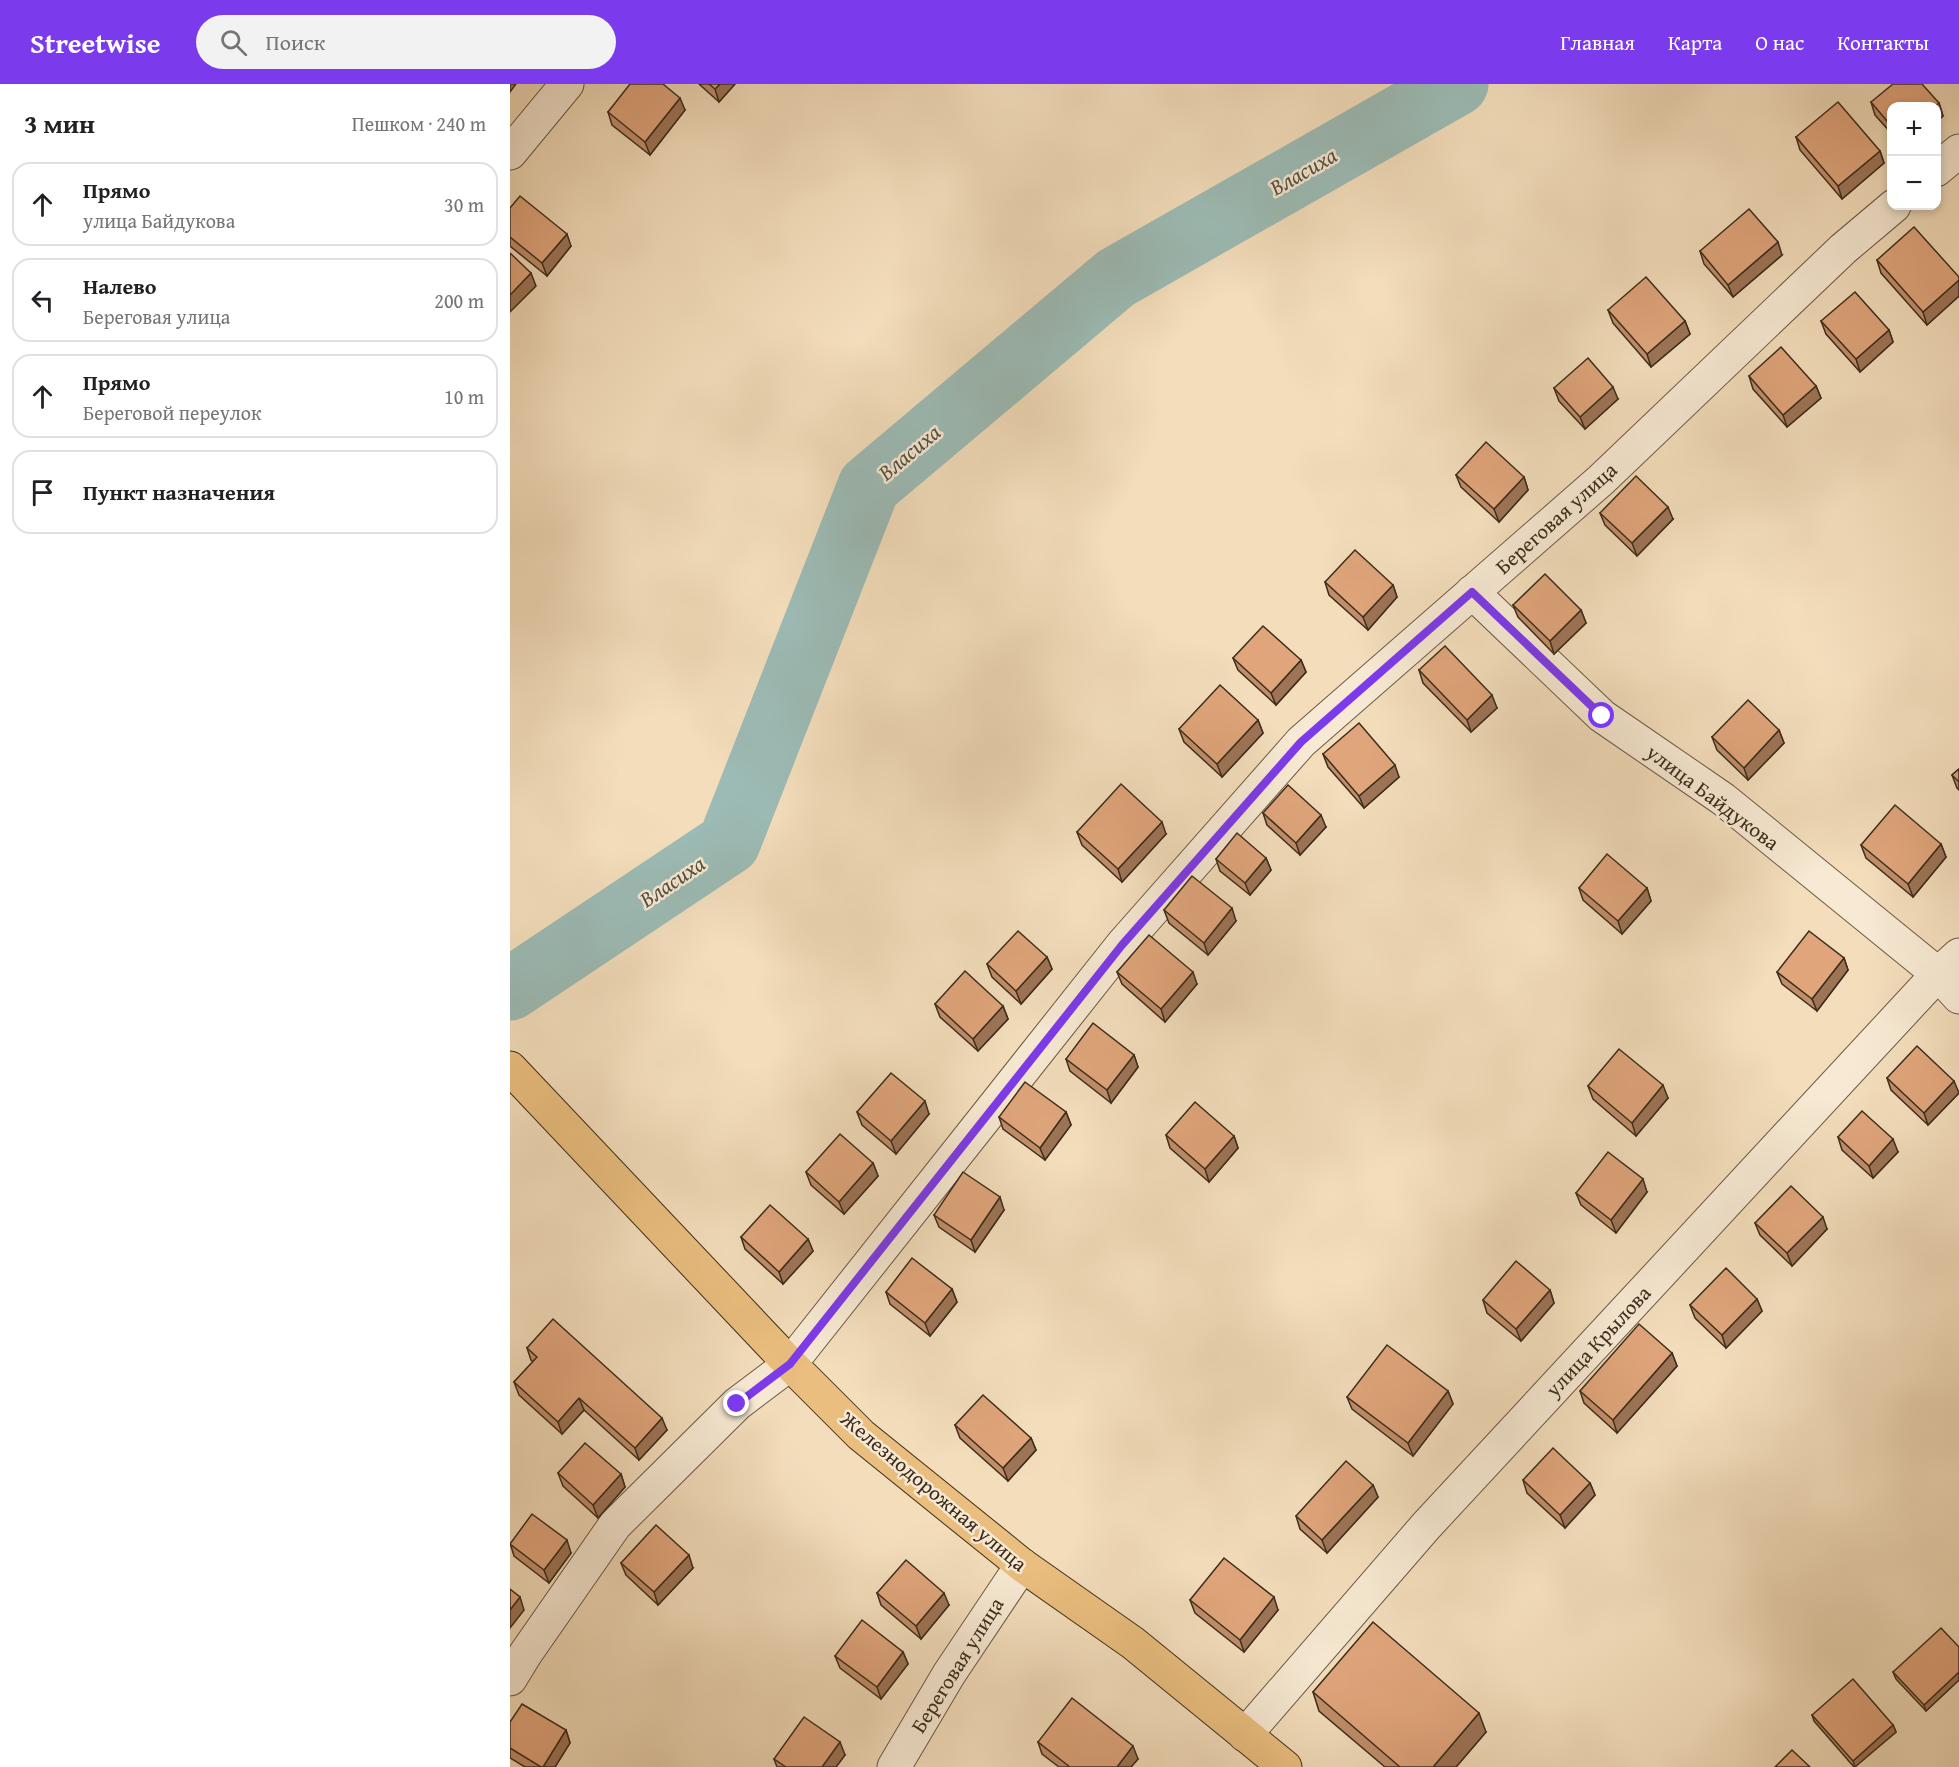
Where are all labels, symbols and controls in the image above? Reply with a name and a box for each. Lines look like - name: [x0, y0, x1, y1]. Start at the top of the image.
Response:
- search box: [196, 15, 616, 69]
- text: Streetwise: [30, 22, 160, 63]
- icon: search: [217, 26, 250, 59]
- text: Поиск: [265, 26, 325, 58]
- text: Главная: [1560, 27, 1635, 58]
- text: Карта: [1668, 27, 1722, 58]
- text: О нас: [1755, 27, 1804, 58]
- text: Контакты: [1837, 27, 1929, 58]
- map controls: [1887, 102, 1941, 210]
- button: +: [1887, 102, 1941, 156]
- text: 3 мин: [24, 104, 95, 143]
- text: Пешком · 240 m: [352, 109, 486, 138]
- water label: Власиха: [1263, 139, 1342, 204]
- button: −: [1887, 156, 1941, 210]
- text: Прямо: [83, 174, 150, 206]
- icon: ahead: [26, 188, 59, 221]
- text: 30 m: [444, 190, 484, 219]
- text: улица Байдукова: [83, 206, 235, 235]
- text: Налево: [83, 270, 156, 302]
- icon: left: [26, 284, 59, 317]
- text: 200 m: [434, 286, 484, 315]
- text: Береговая улица: [83, 302, 230, 331]
- text: Прямо: [83, 366, 150, 398]
- icon: ahead: [26, 380, 59, 413]
- text: 10 m: [444, 382, 484, 411]
- text: Береговой переулок: [83, 398, 262, 427]
- water label: Власиха: [870, 416, 947, 488]
- street label: Береговая улица: [1488, 455, 1624, 581]
- icon: arrive: [26, 476, 59, 509]
- text: Пункт назначения: [83, 476, 275, 508]
- route start: [1588, 702, 1614, 728]
- street label: улица Байдукова: [1639, 736, 1786, 857]
- water label: Власиха: [632, 847, 711, 915]
- street label: улица Крылова: [1537, 1278, 1658, 1405]
- route end: [723, 1390, 749, 1416]
- street label: Железнодорожная улица: [833, 1403, 1034, 1579]
- street label: Береговая улица: [903, 1591, 1011, 1739]

